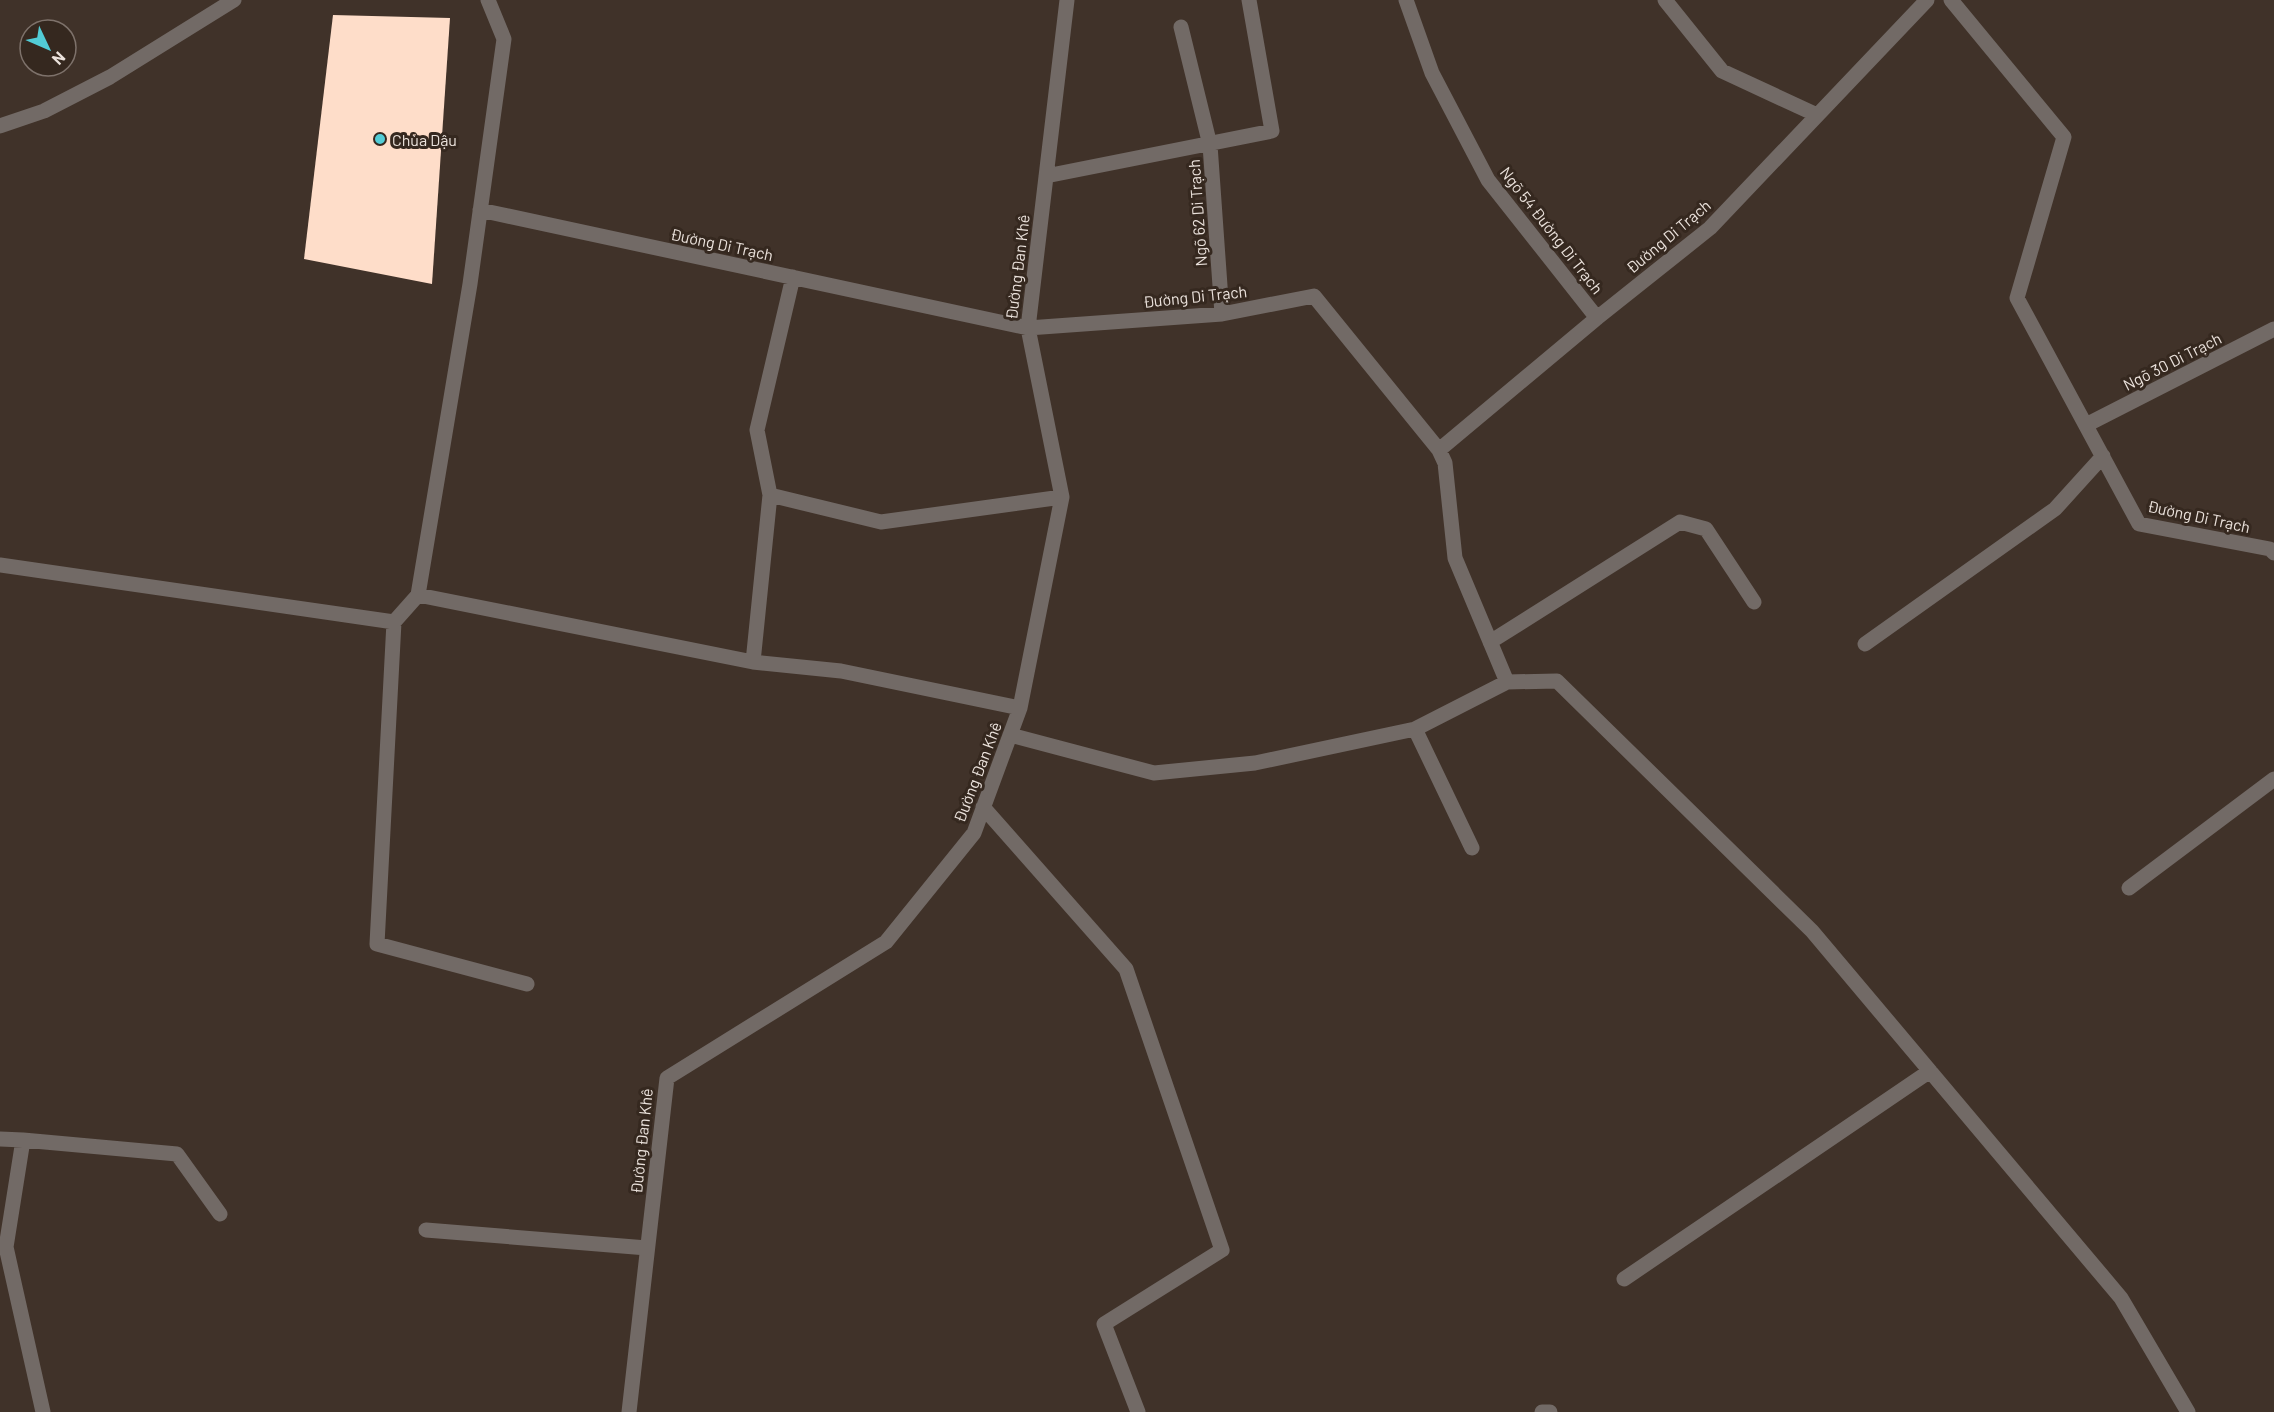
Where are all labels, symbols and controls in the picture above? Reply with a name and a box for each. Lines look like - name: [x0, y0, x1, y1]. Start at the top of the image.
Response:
- north arrow: [18, 18, 78, 78]
- text: N: [49, 48, 70, 69]
- place label: Chùa Dậu: [392, 130, 457, 149]
- marker: Chùa Dậu: [373, 132, 387, 146]
- street label: Ngõ 62 Di Trạch: [1184, 159, 1210, 267]
- street label: Ngõ 54 Đường Di Trạch: [1497, 163, 1607, 297]
- street label: Đường Di Trạch: [1622, 195, 1714, 277]
- street label: Đường Đan Khê: [1001, 213, 1033, 321]
- street label: Đường Di Trạch: [669, 224, 775, 264]
- street label: Đường Di Trạch: [1142, 281, 1248, 311]
- street label: Ngõ 30 Di Trạch: [2120, 328, 2224, 394]
- street label: Đường Di Trạch: [2146, 496, 2252, 536]
- street label: Đường Đan Khê: [949, 719, 1005, 825]
- street label: Đường Đan Khê: [626, 1087, 656, 1195]

